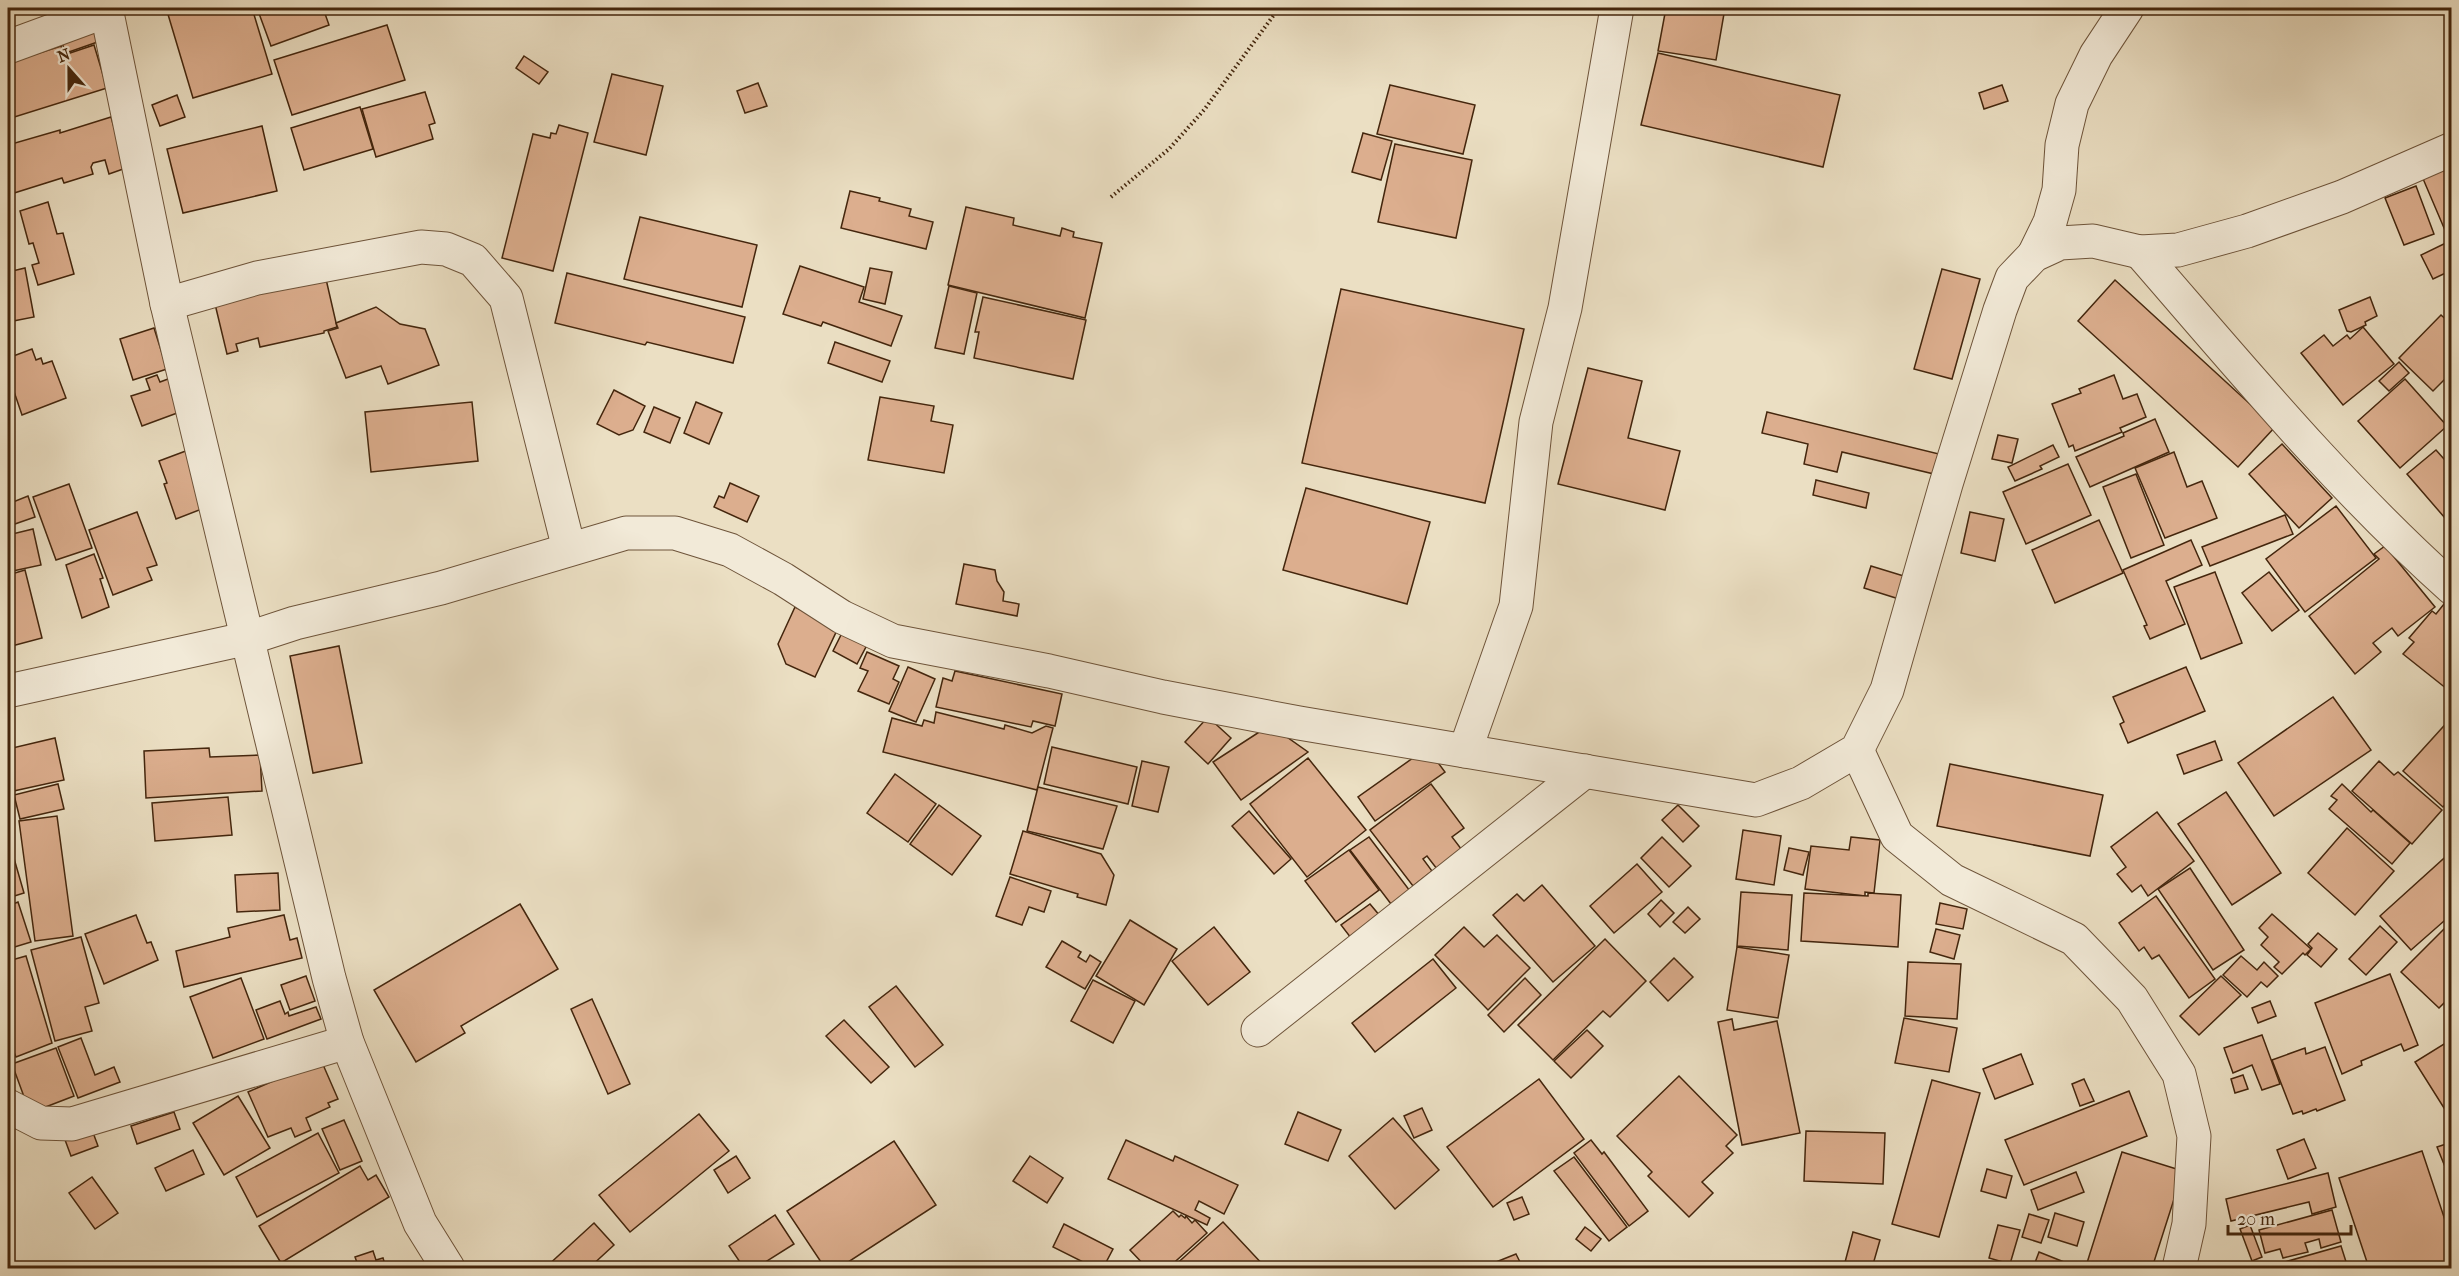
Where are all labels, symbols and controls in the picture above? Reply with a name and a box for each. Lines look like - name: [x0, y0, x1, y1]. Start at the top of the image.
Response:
- north arrow: [39, 39, 99, 99]
- text: N: [55, 44, 74, 67]
- scale bar: [2228, 1198, 2351, 1236]
- text: 20 m: [2237, 1209, 2275, 1230]

